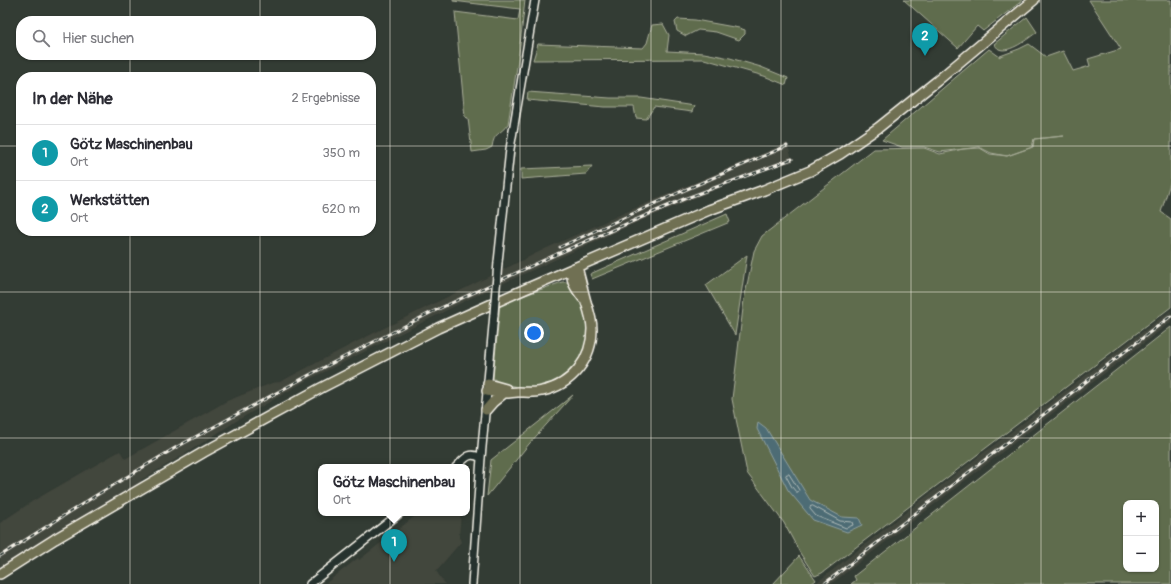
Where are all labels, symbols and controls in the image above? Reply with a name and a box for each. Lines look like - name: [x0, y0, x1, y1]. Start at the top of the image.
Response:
- search box: [16, 16, 376, 60]
- pin: 2: [912, 23, 938, 56]
- icon: search: [30, 27, 52, 49]
- text: Hier suchen: [62, 29, 134, 48]
- text: In der Nähe: [32, 88, 113, 109]
- text: 2 Ergebnisse: [291, 90, 360, 106]
- text: Götz Maschinenbau: [70, 135, 193, 154]
- text: 1: [42, 145, 48, 161]
- text: 350 m: [322, 145, 360, 161]
- text: Ort: [70, 154, 88, 170]
- text: Werkstätten: [70, 191, 149, 210]
- text: 2: [41, 201, 49, 217]
- text: 620 m: [322, 201, 360, 217]
- text: Ort: [70, 210, 88, 226]
- your location: [524, 323, 544, 343]
- popup: [318, 464, 470, 516]
- text: Götz Maschinenbau: [333, 473, 455, 492]
- text: Ort: [333, 492, 351, 508]
- map controls: [1123, 500, 1159, 572]
- button: +: [1123, 500, 1159, 536]
- pin: 1: [381, 529, 407, 562]
- button: −: [1123, 536, 1159, 572]

